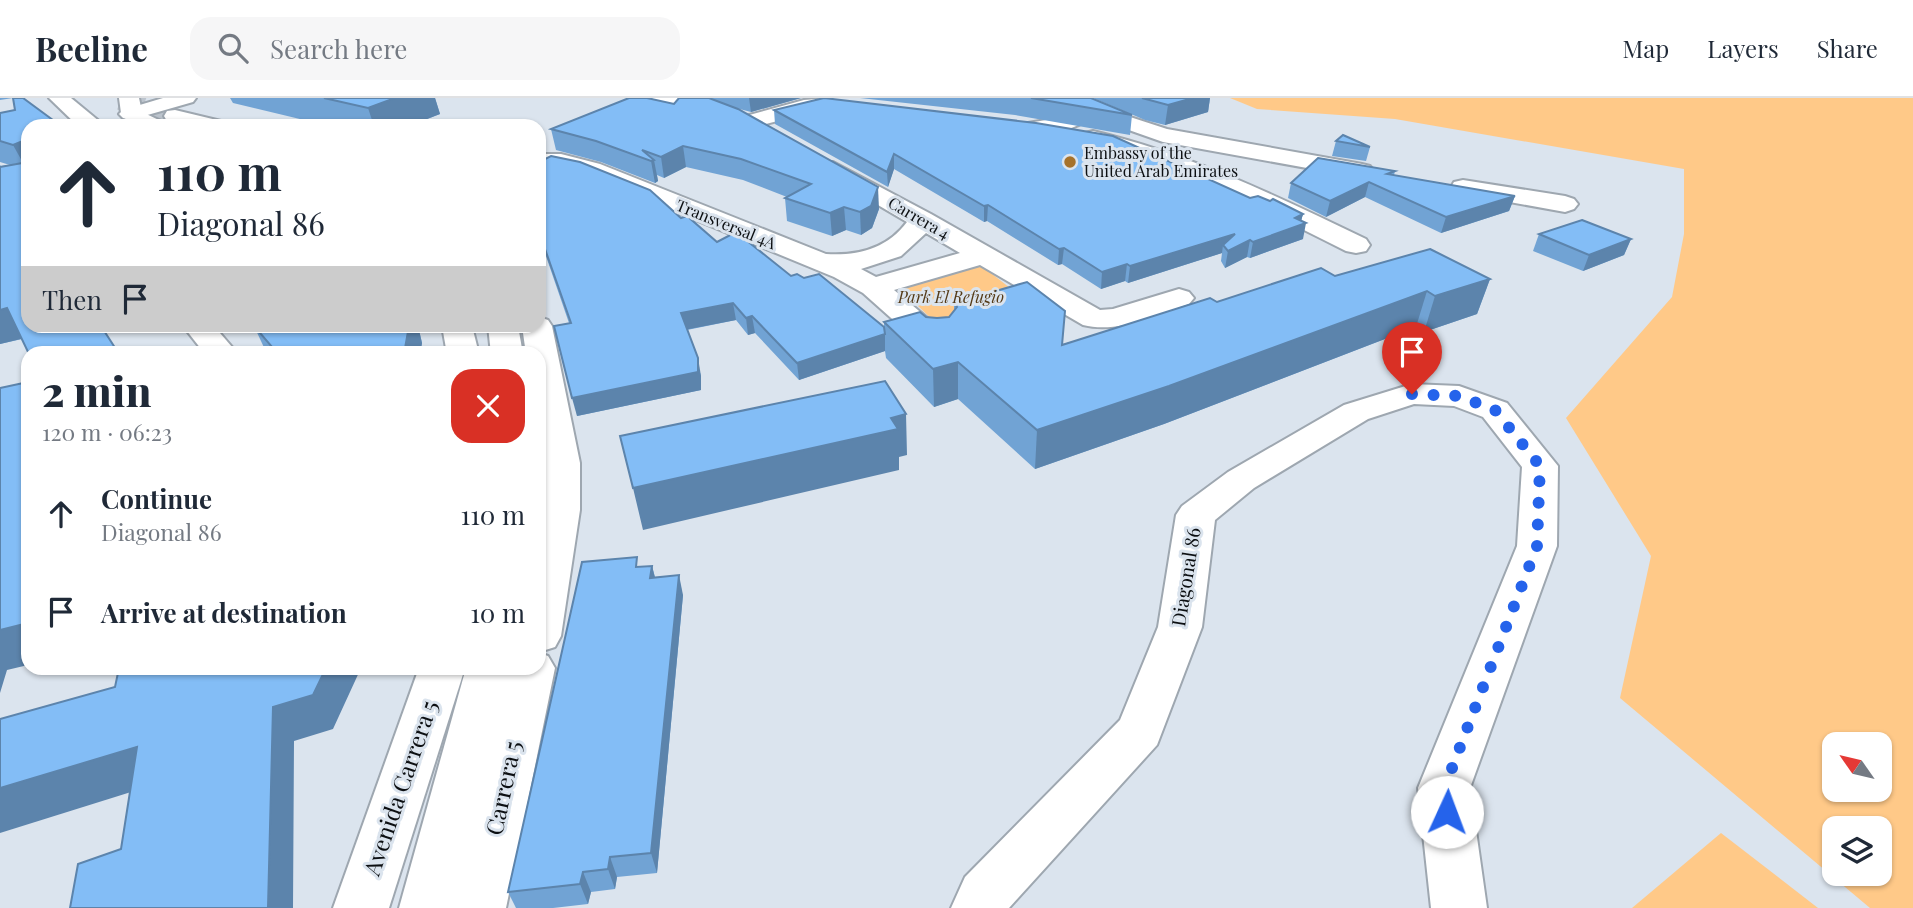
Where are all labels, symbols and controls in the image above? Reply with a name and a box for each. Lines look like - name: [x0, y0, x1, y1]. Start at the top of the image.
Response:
- search box: [190, 17, 680, 80]
- text: Beeline: [35, 26, 148, 70]
- icon: search: [214, 29, 252, 67]
- text: Search here: [270, 31, 407, 66]
- text: Map: [1623, 32, 1669, 64]
- text: Layers: [1707, 32, 1779, 64]
- text: Share: [1817, 32, 1878, 64]
- text: 110 m: [157, 138, 282, 203]
- place label: Embassy of the United Arab Emirates: [1084, 142, 1238, 181]
- icon: ahead: [42, 147, 133, 238]
- marker: Embassy of the United Arab Emirates: [1062, 154, 1078, 170]
- street label: Carrera 4: [885, 192, 954, 244]
- street label: Transversal 4A: [673, 194, 780, 253]
- text: Diagonal 86: [157, 201, 325, 244]
- icon: arrive: [116, 280, 154, 318]
- text: Then: [42, 282, 102, 317]
- park label: Park El Refugio: [897, 286, 1004, 307]
- pin: [1382, 322, 1442, 394]
- icon: arrive: [1393, 333, 1431, 371]
- text: 2 min: [42, 362, 151, 418]
- button: close: [451, 369, 525, 443]
- text: 120 m · 06:23: [42, 416, 172, 447]
- text: Continue: [101, 481, 212, 516]
- icon: ahead: [42, 495, 80, 533]
- text: 110 m: [461, 497, 525, 532]
- text: Diagonal 86: [101, 516, 222, 547]
- street label: Diagonal 86: [1164, 525, 1206, 628]
- icon: arrive: [42, 593, 80, 631]
- text: Arrive at destination: [101, 595, 347, 630]
- text: 10 m: [470, 595, 525, 630]
- street label: Avenida Carrera 5: [355, 696, 444, 880]
- north arrow: [1822, 732, 1892, 802]
- map controls: [1822, 732, 1892, 886]
- street label: Carrera 5: [477, 738, 528, 838]
- position arrow: [1410, 775, 1484, 849]
- button: layers: [1822, 816, 1892, 886]

